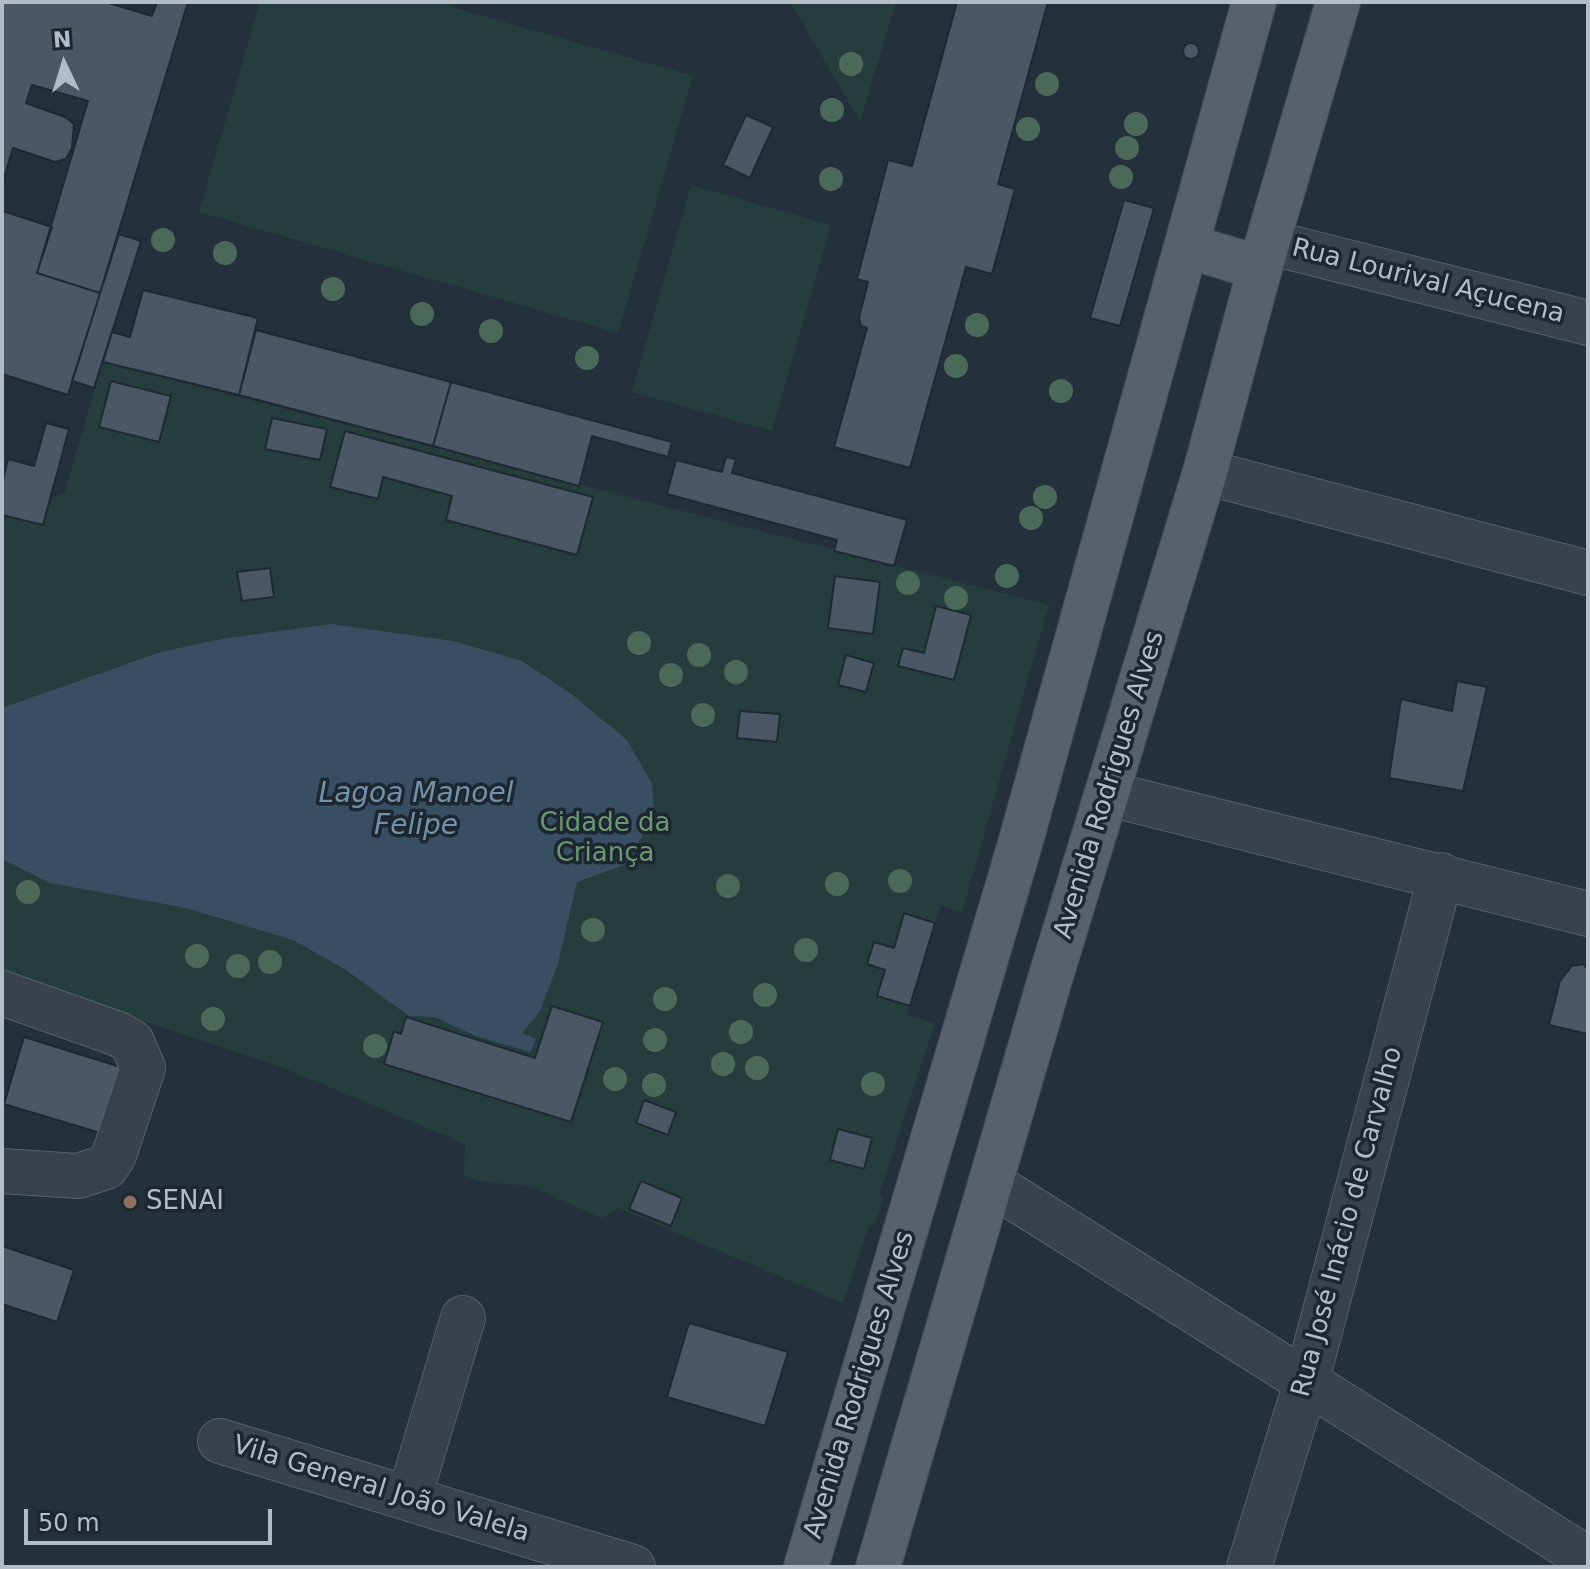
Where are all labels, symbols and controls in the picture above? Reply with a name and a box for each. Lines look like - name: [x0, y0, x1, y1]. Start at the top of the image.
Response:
- north arrow: [24, 24, 104, 104]
- text: N: [52, 26, 72, 53]
- street label: Rua Lourival Açucena: [1289, 233, 1567, 331]
- street label: Avenida Rodrigues Alves: [1048, 627, 1172, 943]
- water label: Lagoa Manoel Felipe: [319, 778, 513, 844]
- park label: Cidade da Criança: [539, 808, 671, 870]
- street label: Rua José Inácio de Carvalho: [1286, 1044, 1410, 1400]
- place label: SENAI: [146, 1186, 224, 1218]
- marker: SENAI: [121, 1193, 139, 1211]
- street label: Avenida Rodrigues Alves: [798, 1227, 922, 1543]
- street label: Vila General João Valela: [229, 1430, 533, 1550]
- scale bar: [28, 1493, 276, 1543]
- text: 50 m: [38, 1509, 100, 1537]

